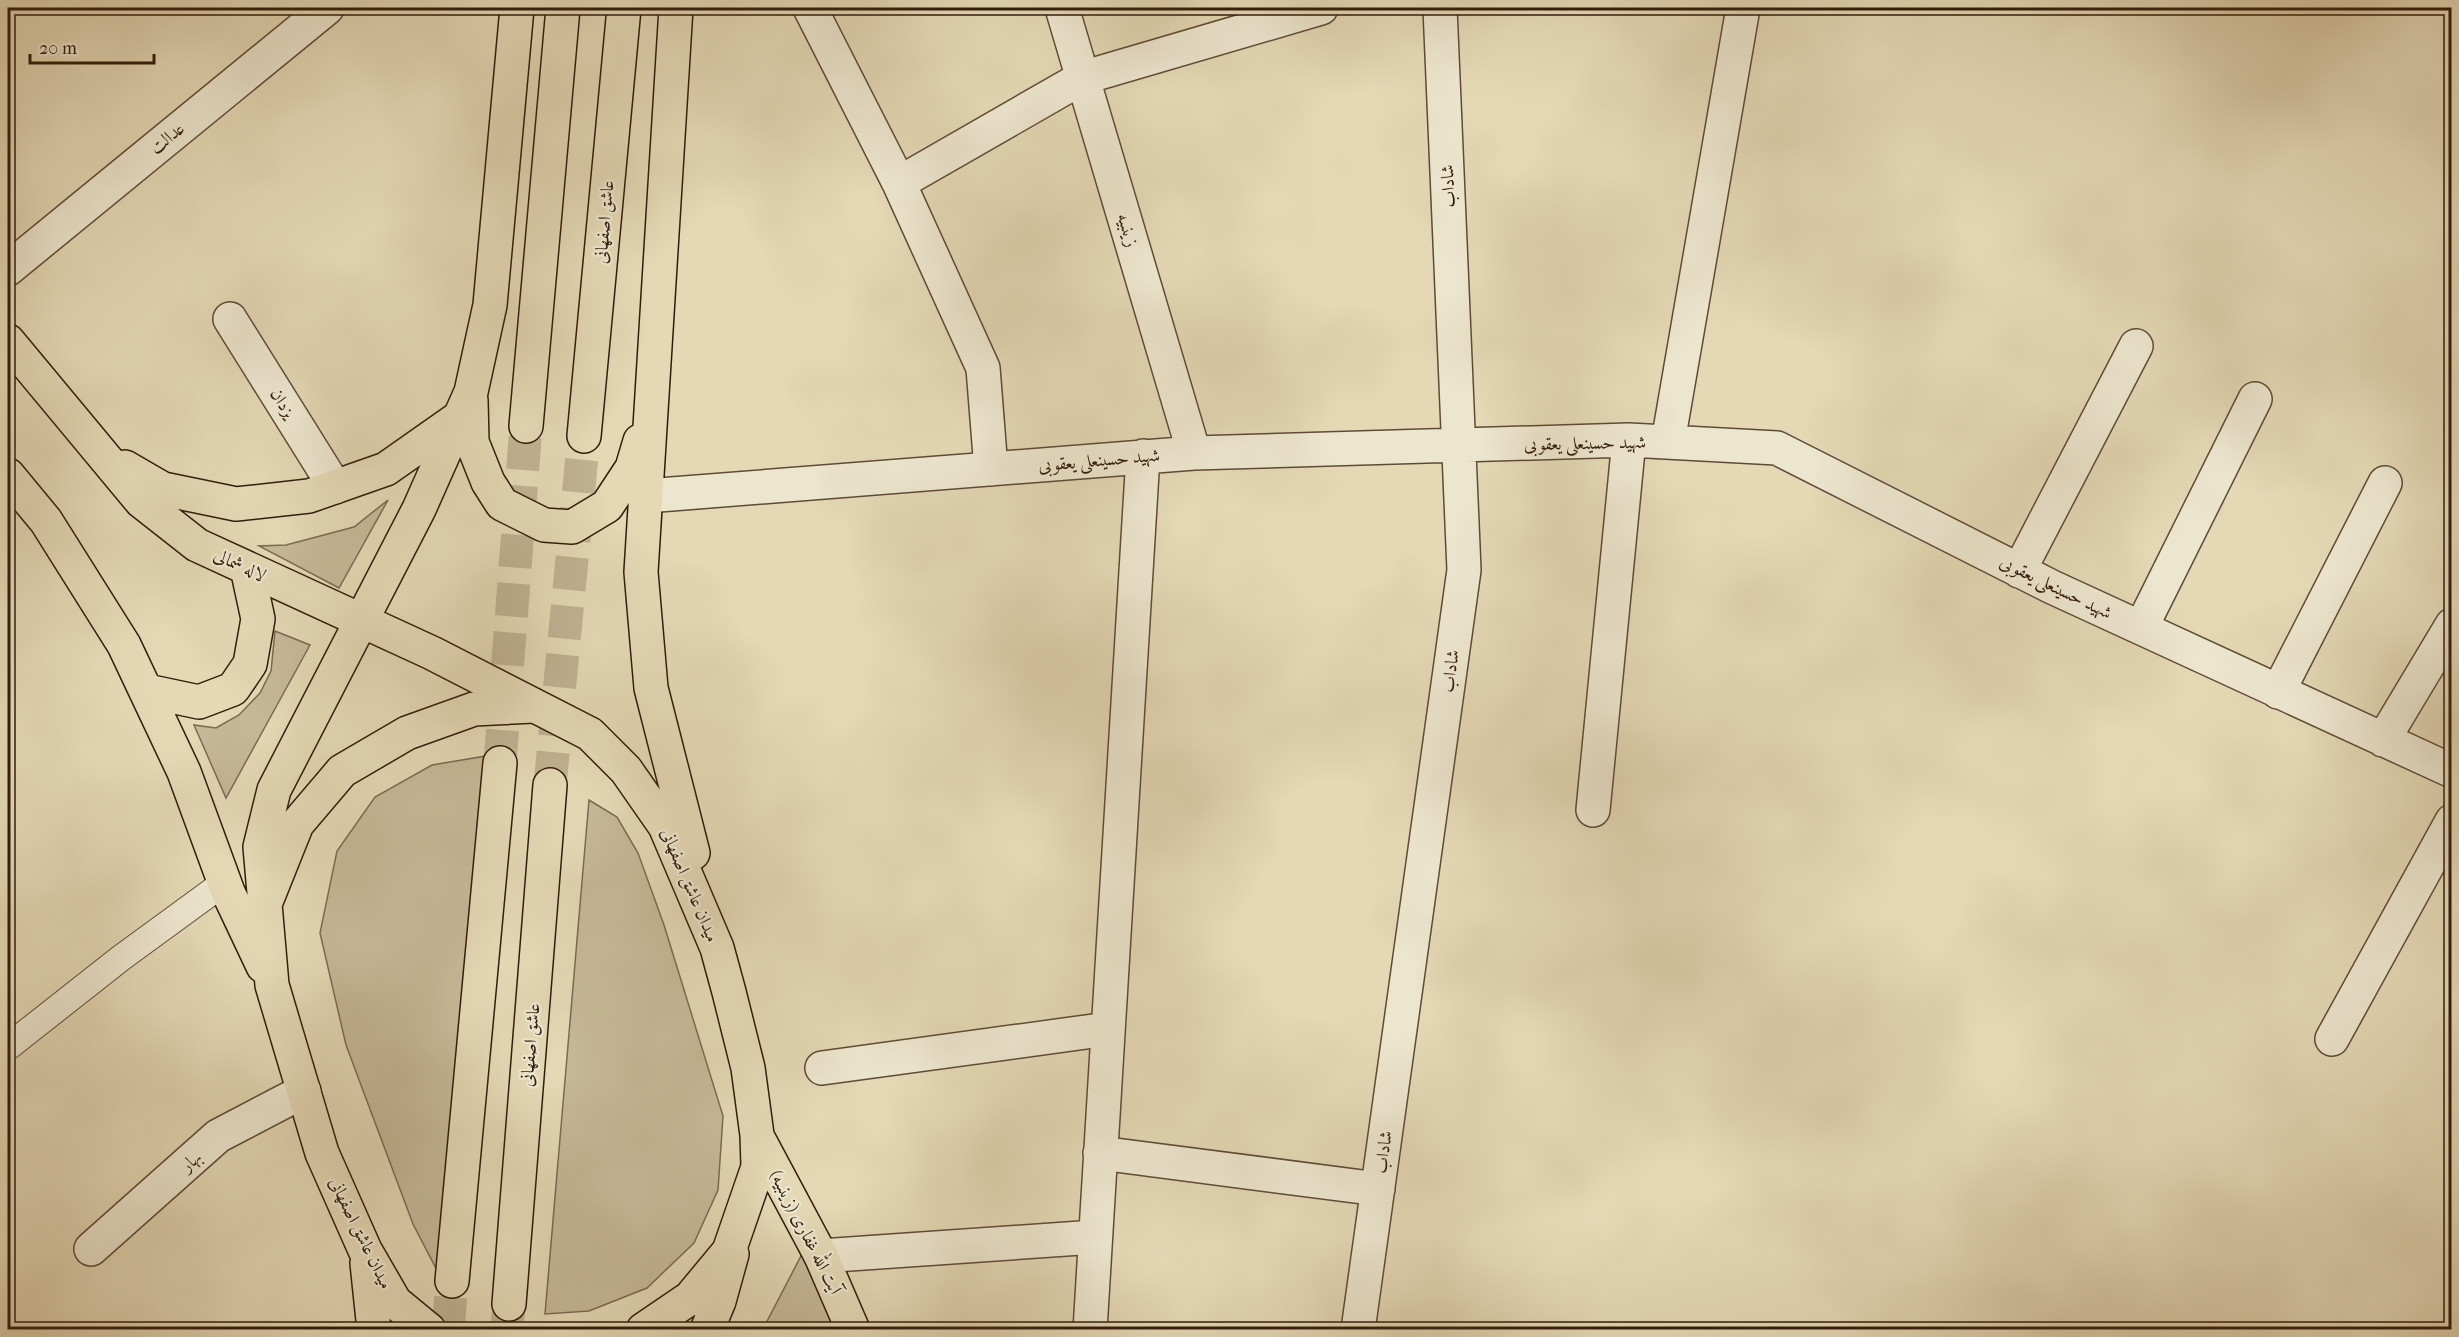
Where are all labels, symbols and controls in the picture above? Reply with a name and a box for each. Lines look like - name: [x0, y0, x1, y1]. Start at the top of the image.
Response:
- scale bar: [30, 27, 154, 65]
- text: 20 m: [39, 38, 77, 59]
- street label: عدالت: [146, 118, 189, 159]
- street label: شاداب: [1437, 164, 1460, 208]
- street label: عاشق اصفهانی: [590, 179, 619, 265]
- street label: زینبیه: [1112, 211, 1143, 250]
- street label: یزدان: [265, 385, 301, 423]
- street label: شهید حسینعلی یعقوبی: [1524, 432, 1646, 457]
- street label: شهید حسینعلی یعقوبی: [1037, 445, 1161, 478]
- street label: لاله شمالی: [210, 544, 269, 587]
- street label: شهید حسینعلی یعقوبی: [1995, 551, 2115, 625]
- street label: شاداب: [1437, 648, 1464, 694]
- street label: میدان عاشق اصفهانی: [656, 825, 723, 945]
- street label: عاشق اصفهانی: [516, 1002, 545, 1088]
- street label: شاداب: [1370, 1129, 1397, 1175]
- street label: بهار: [175, 1147, 207, 1178]
- street label: آیت الله غفاری (زینبیه): [764, 1165, 850, 1300]
- street label: میدان عاشق اصفهانی: [324, 1174, 397, 1293]

